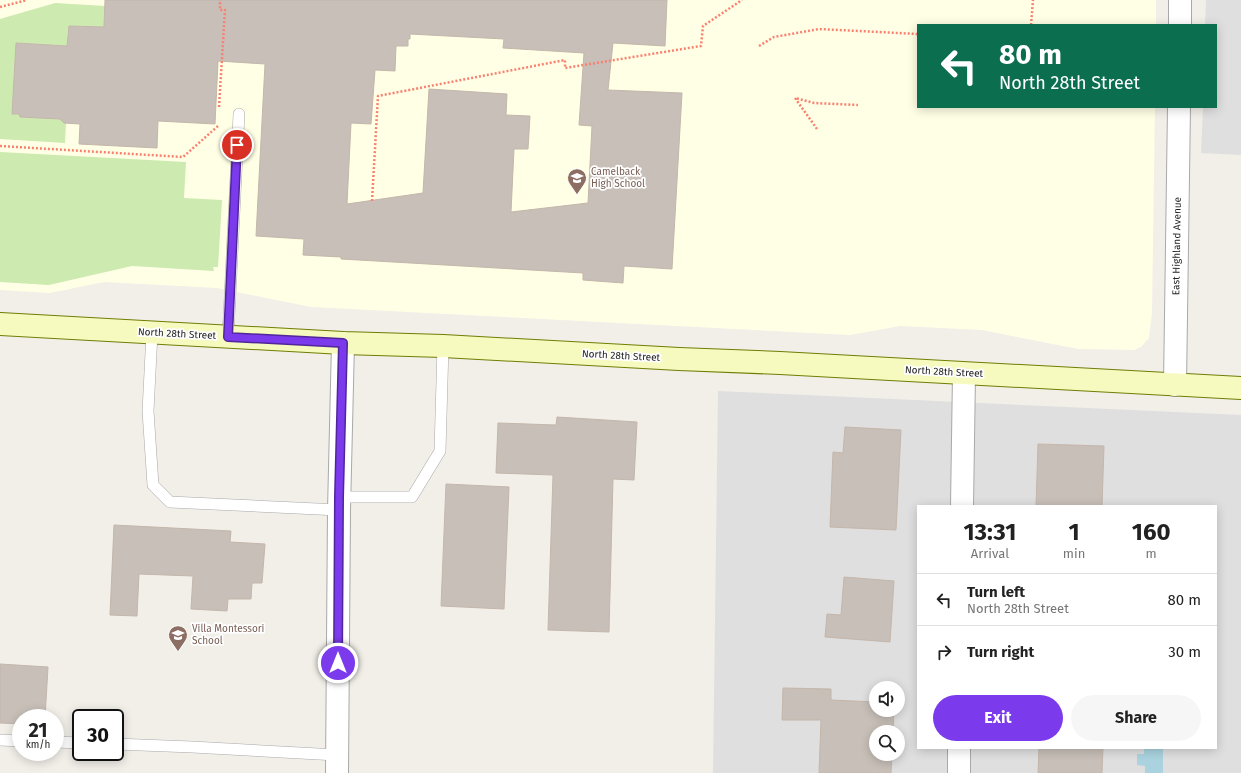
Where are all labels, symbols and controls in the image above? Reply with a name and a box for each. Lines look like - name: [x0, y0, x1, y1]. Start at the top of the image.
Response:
- text: 80 m: [999, 38, 1062, 71]
- icon: left: [933, 40, 985, 92]
- text: North 28th Street: [999, 72, 1140, 94]
- pin: [220, 128, 254, 162]
- icon: arrive: [226, 134, 248, 156]
- place label: Camelback High School: [591, 166, 645, 190]
- school or university icon: Camelback High School: [566, 167, 588, 195]
- street label: East Highland Avenue: [1170, 197, 1184, 295]
- street label: North 28th Street: [138, 326, 217, 342]
- street label: North 28th Street: [582, 348, 661, 364]
- street label: North 28th Street: [905, 364, 984, 380]
- text: 13:31: [963, 518, 1016, 546]
- text: 1: [1068, 518, 1080, 546]
- text: 160: [1132, 518, 1170, 546]
- text: Arrival: [971, 546, 1009, 561]
- text: min: [1063, 546, 1085, 561]
- text: m: [1146, 546, 1157, 561]
- text: Turn left: [967, 583, 1025, 601]
- icon: left: [933, 589, 955, 611]
- text: 80 m: [1168, 591, 1201, 609]
- text: North 28th Street: [967, 601, 1069, 616]
- place label: Villa Montessori School: [192, 623, 265, 647]
- school or university icon: Villa Montessori School: [167, 624, 189, 652]
- icon: right: [933, 641, 955, 663]
- position arrow: [317, 642, 359, 684]
- text: Turn right: [967, 643, 1034, 661]
- text: 30 m: [1168, 643, 1201, 661]
- map controls: [869, 681, 905, 761]
- button: sound: [869, 681, 905, 717]
- button: Exit: [933, 695, 1063, 741]
- button: Share: [1071, 695, 1201, 741]
- speed limit sign: 30: [72, 709, 124, 761]
- text: 21: [28, 718, 48, 742]
- button: search: [869, 725, 905, 761]
- text: km/h: [26, 739, 50, 751]

